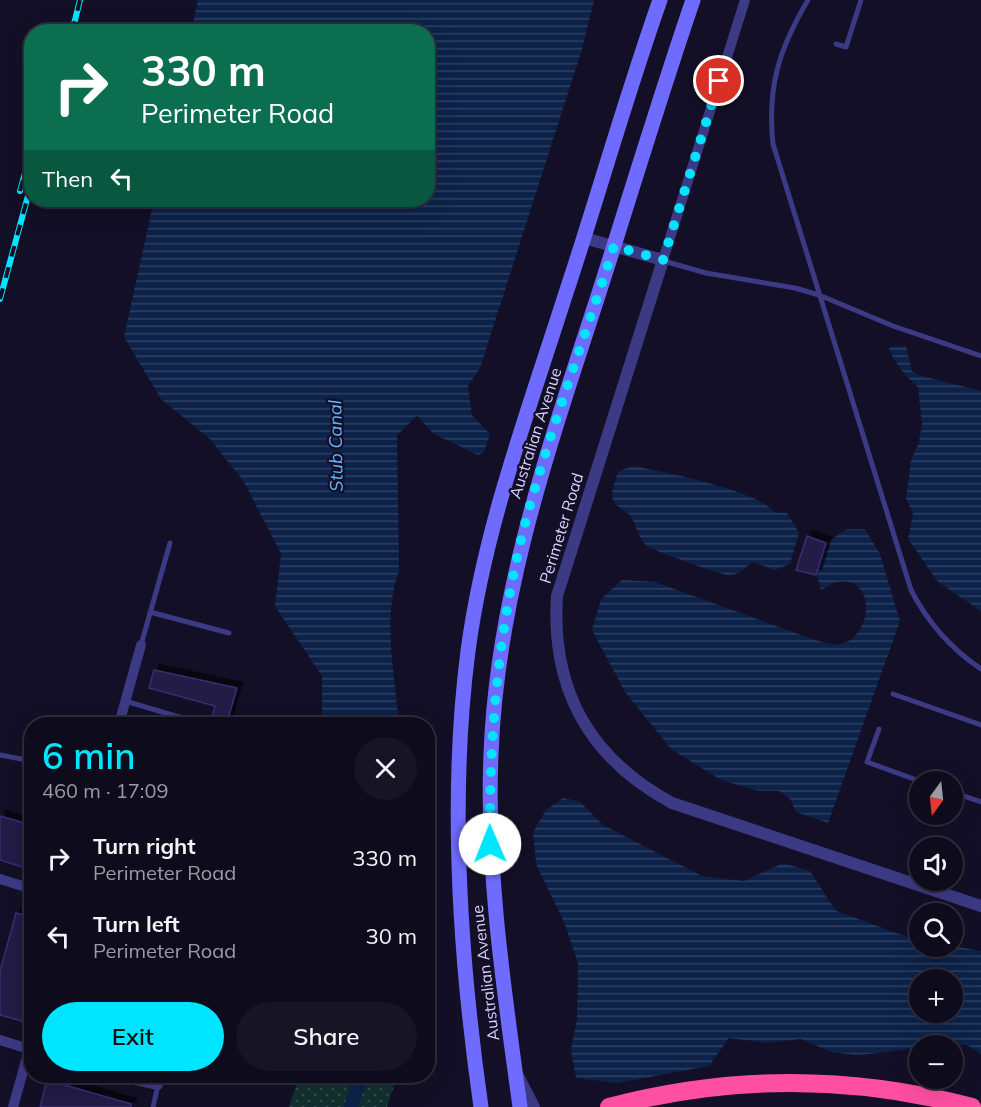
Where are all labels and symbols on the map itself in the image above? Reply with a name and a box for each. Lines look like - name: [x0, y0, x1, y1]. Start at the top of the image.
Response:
- pin: [693, 55, 744, 106]
- street label: Australian Avenue: [504, 365, 566, 501]
- water label: Stub Canal: [323, 399, 348, 492]
- street label: Perimeter Road: [535, 470, 587, 586]
- north arrow: [909, 771, 963, 825]
- position arrow: [458, 812, 522, 876]
- street label: Australian Avenue: [467, 904, 503, 1042]

